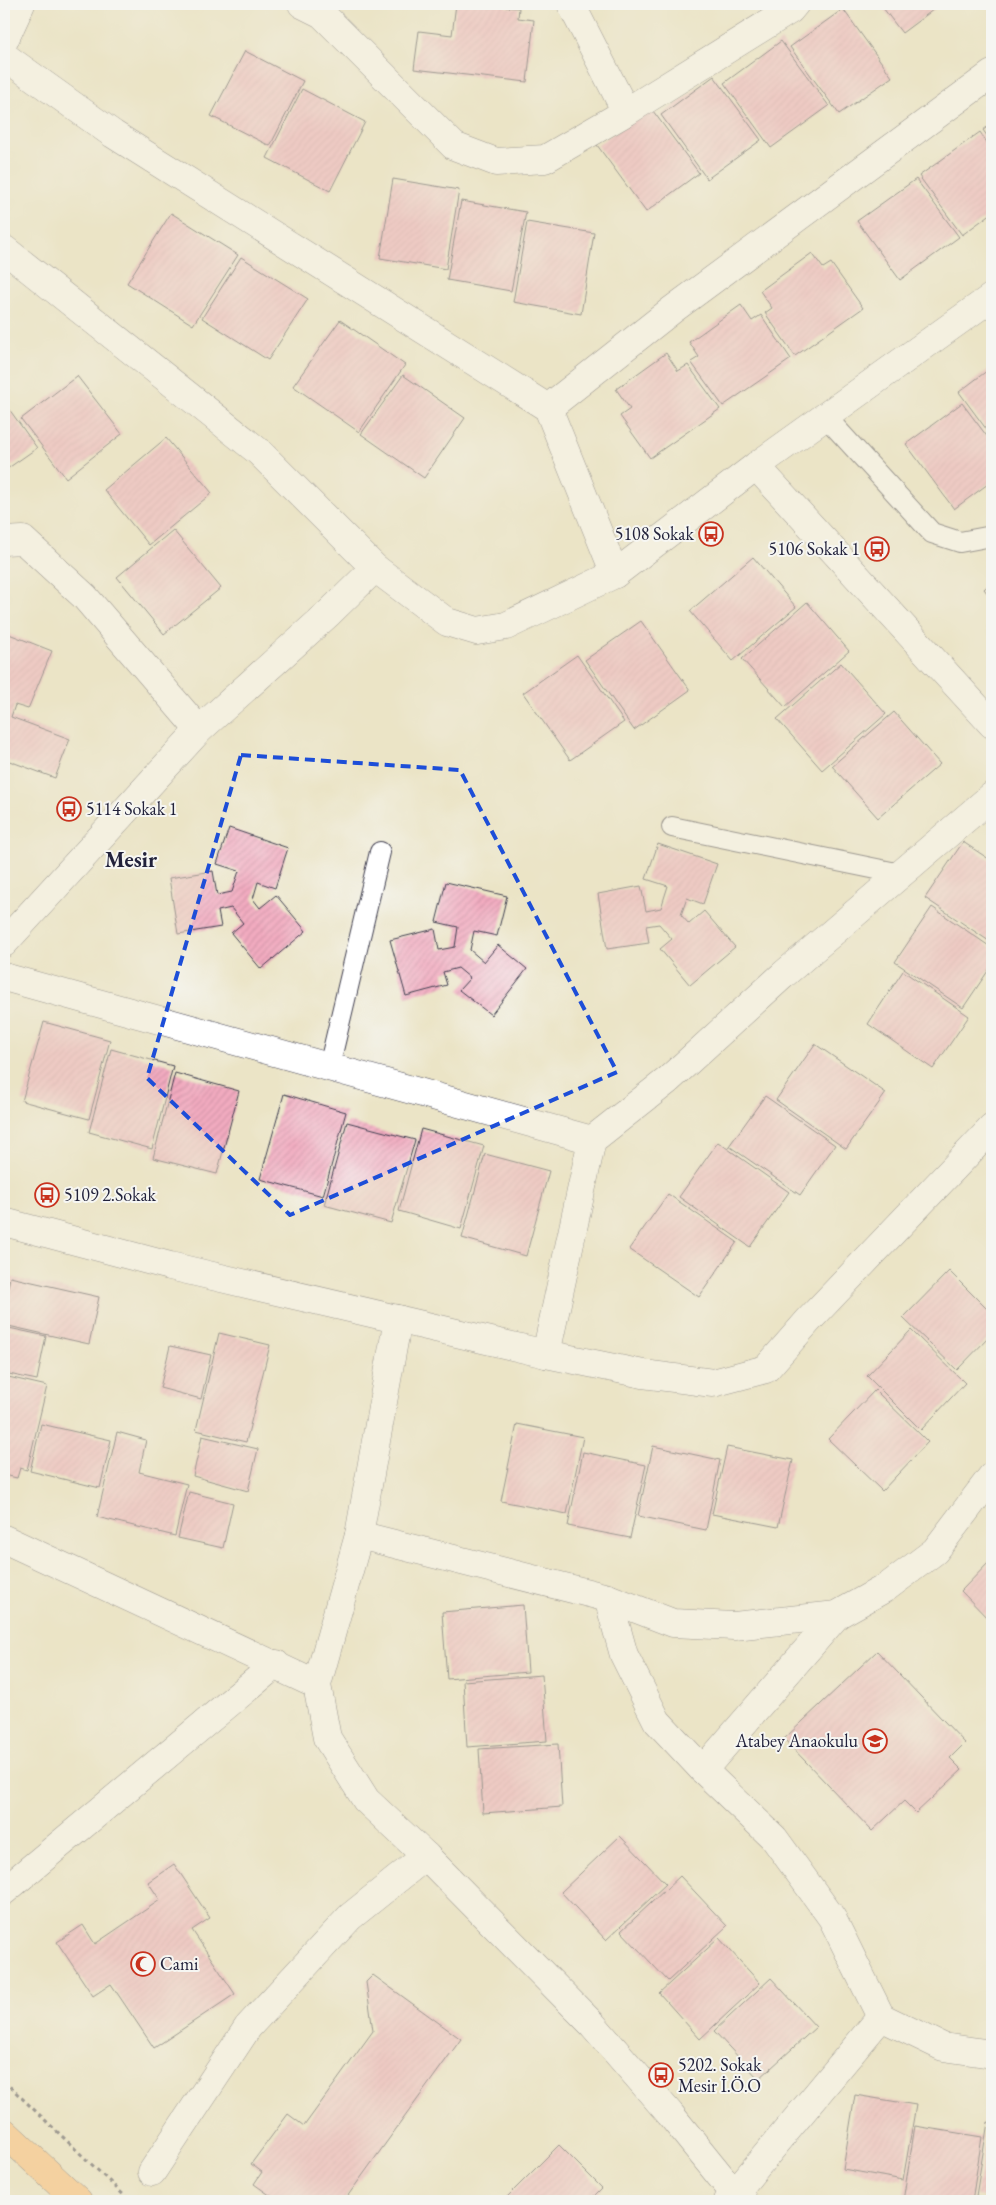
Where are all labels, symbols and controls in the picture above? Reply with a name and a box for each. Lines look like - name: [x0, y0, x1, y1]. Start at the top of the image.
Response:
- bus stop icon: 5108 Sokak: [698, 521, 724, 547]
- place label: 5108 Sokak: [615, 522, 695, 545]
- bus stop icon: 5106 Sokak 1: [864, 536, 890, 562]
- place label: 5106 Sokak 1: [769, 537, 860, 560]
- bus stop icon: 5114 Sokak 1: [56, 796, 82, 822]
- place label: 5114 Sokak 1: [86, 797, 177, 820]
- district label: Mesir: [105, 845, 158, 874]
- bus stop icon: 5109 2.Sokak: [34, 1182, 60, 1208]
- place label: 5109 2.Sokak: [64, 1183, 157, 1206]
- school or university icon: Atabey Anaokulu: [862, 1728, 888, 1754]
- place label: Atabey Anaokulu: [734, 1729, 858, 1752]
- mosque icon: Cami: [130, 1951, 156, 1977]
- place label: Cami: [160, 1952, 199, 1975]
- place label: 5202. Sokak Mesir İ.Ö.O: [678, 2053, 762, 2097]
- bus stop icon: 5202. Sokak Mesir İ.Ö.O: [648, 2062, 674, 2088]

